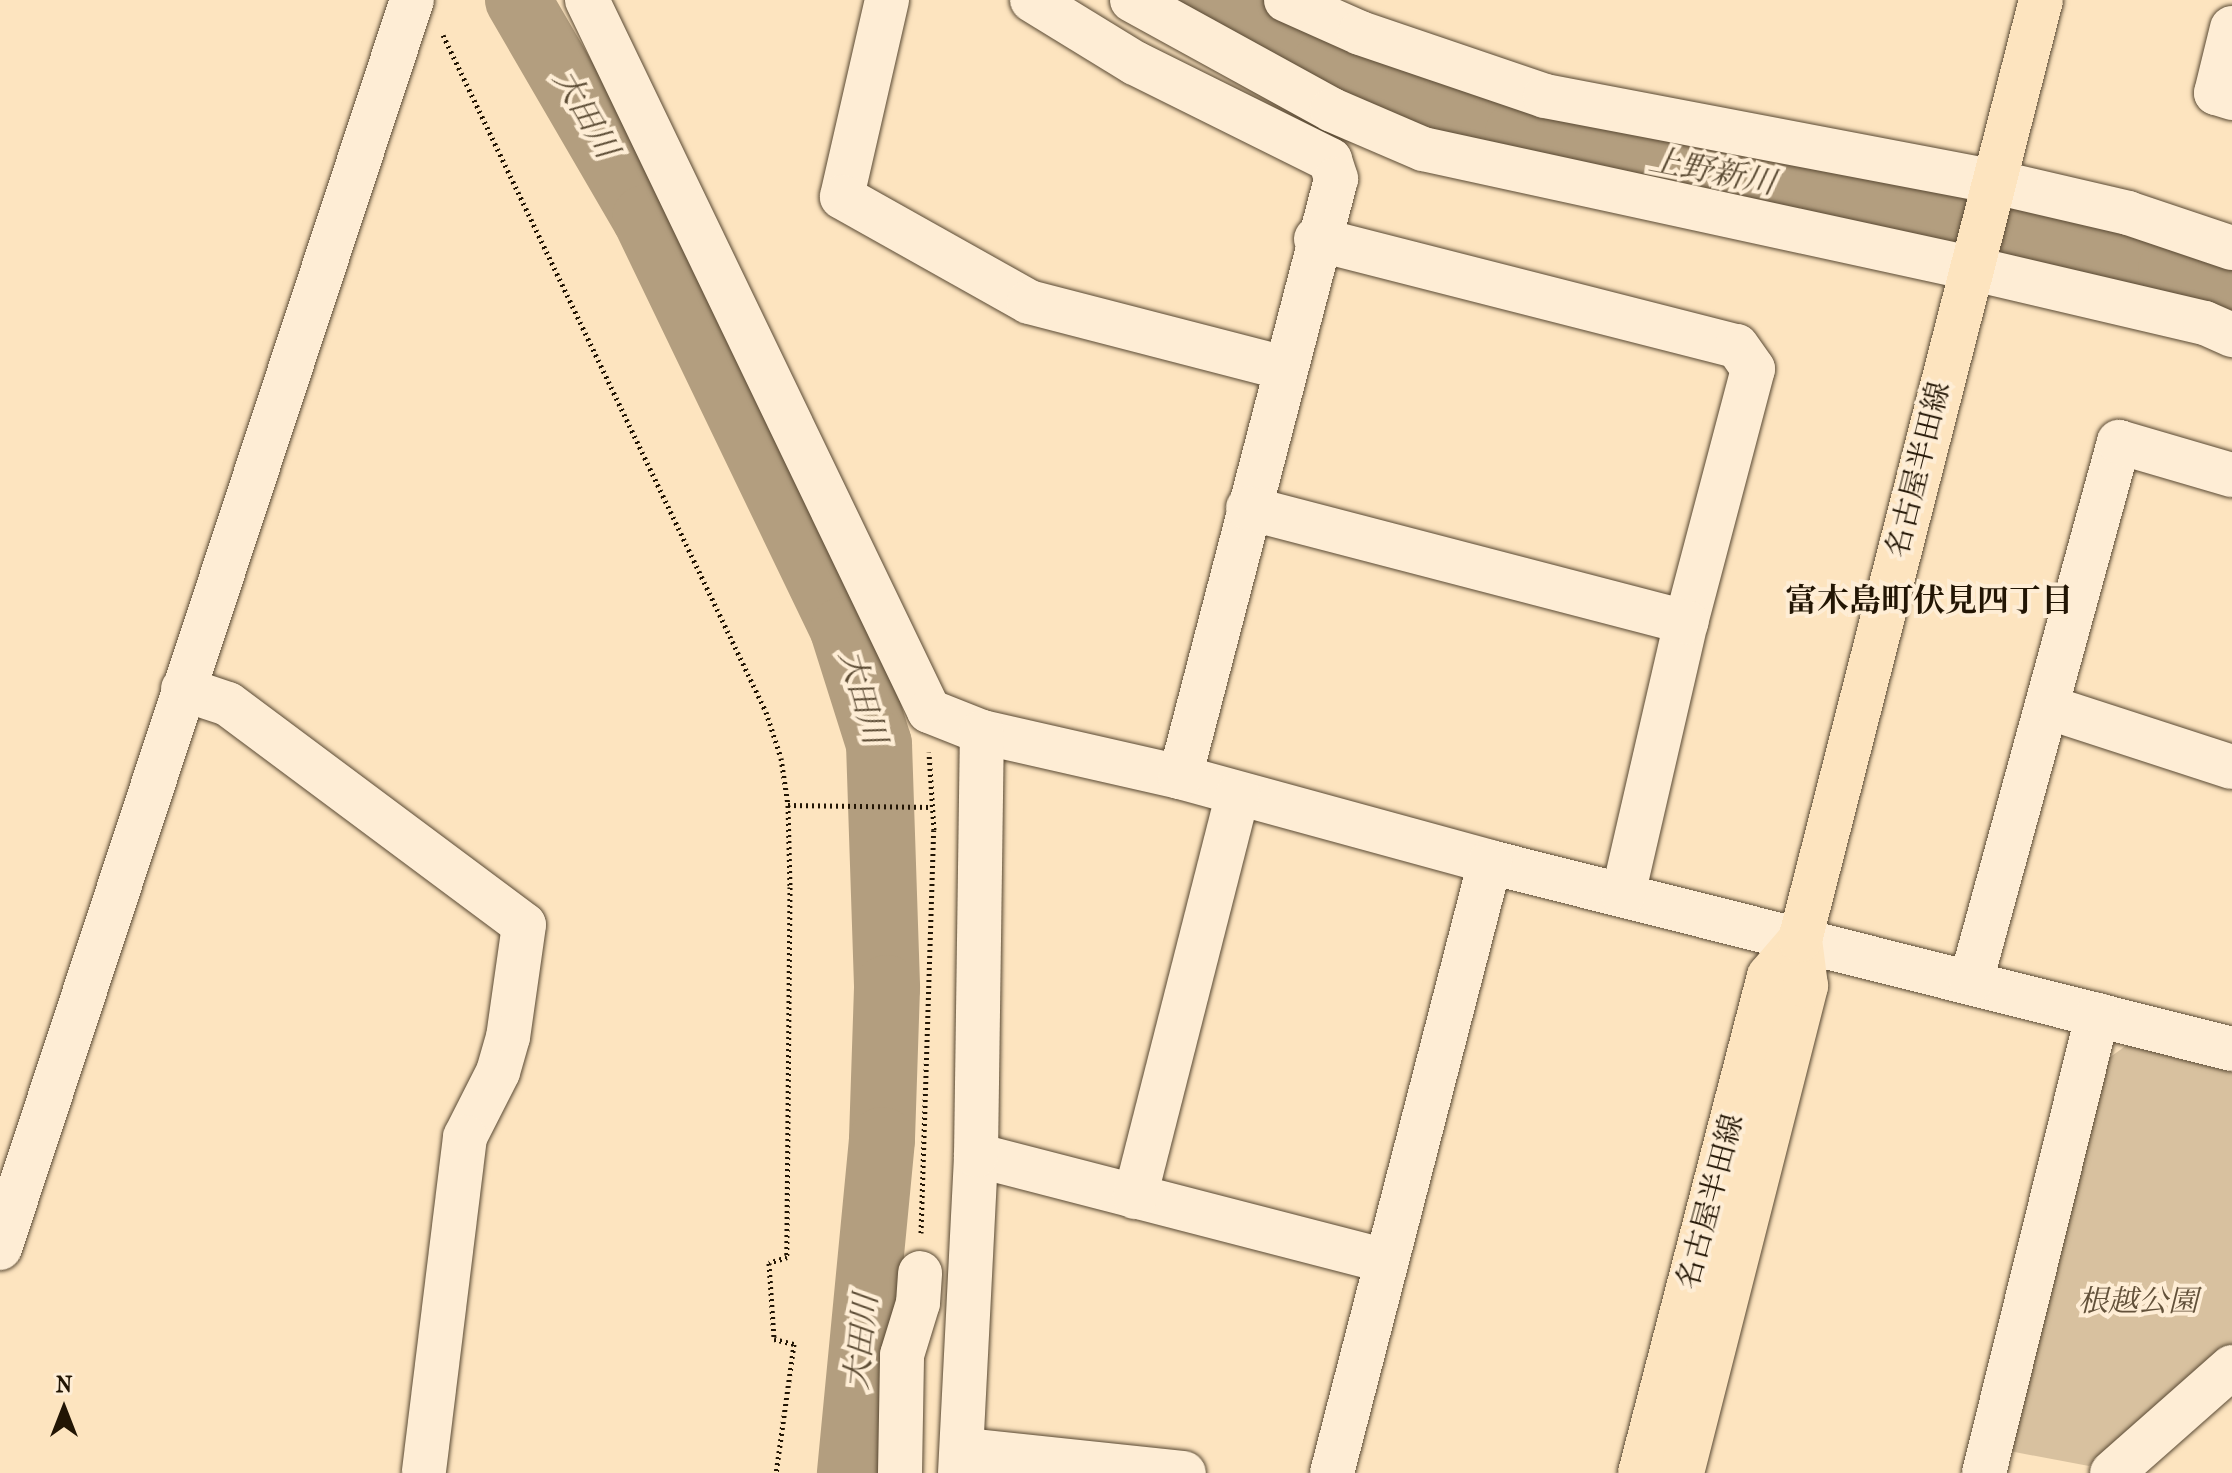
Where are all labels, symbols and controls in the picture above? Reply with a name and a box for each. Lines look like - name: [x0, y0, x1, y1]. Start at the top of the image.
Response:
- water label: 大田川: [544, 63, 626, 165]
- water label: 上野新川: [1646, 141, 1778, 203]
- street label: 名古屋半田線: [1880, 378, 1958, 562]
- district label: 富木島町伏見四丁目: [1785, 582, 2073, 620]
- water label: 大田川: [830, 646, 894, 748]
- street label: 名古屋半田線: [1670, 1110, 1752, 1294]
- park label: 根越公園: [2078, 1284, 2198, 1320]
- water label: 大田川: [838, 1292, 886, 1392]
- north arrow: [24, 1369, 104, 1449]
- text: N: [56, 1372, 72, 1398]

